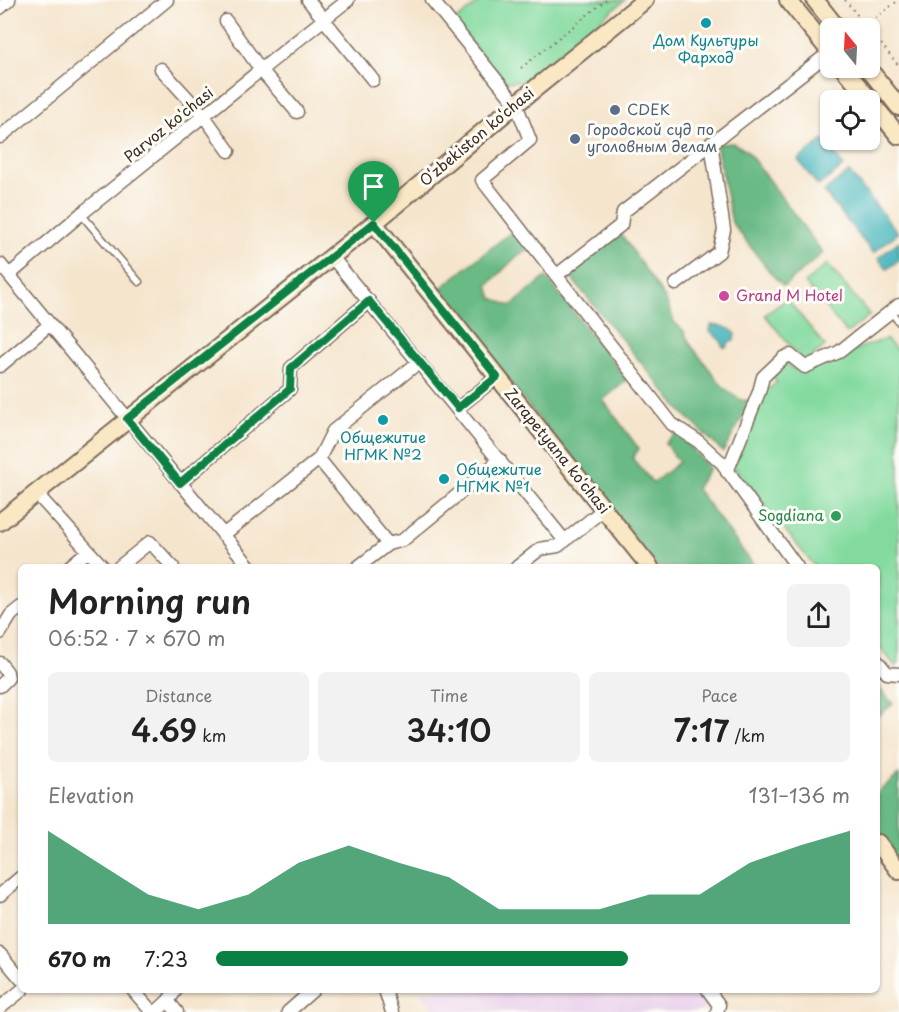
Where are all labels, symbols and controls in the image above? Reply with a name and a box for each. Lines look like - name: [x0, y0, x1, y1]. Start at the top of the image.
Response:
- marker: Дом Культуры Фарход: [699, 16, 713, 30]
- north arrow: [820, 18, 880, 78]
- map controls: [820, 18, 880, 150]
- place label: Дом Культуры Фарход: [652, 28, 759, 68]
- street label: Parvoz ko'chasi: [118, 81, 218, 167]
- street label: O‘zbekiston ko‘chasi: [414, 81, 538, 191]
- button: locate: [820, 90, 880, 150]
- place label: CDEK: [627, 97, 670, 120]
- marker: CDEK: [608, 103, 622, 117]
- place label: Городской суд по уголовным делам: [587, 117, 718, 157]
- marker: Городской суд по уголовным делам: [568, 132, 582, 146]
- pin: [348, 161, 399, 223]
- icon: arrive: [357, 170, 390, 203]
- place label: Grand M Hotel: [736, 283, 843, 306]
- marker: Grand M Hotel: [717, 289, 731, 303]
- street label: Zarapetyana ko'chasi: [500, 382, 616, 518]
- marker: Общежитие НГМК №2: [376, 413, 390, 427]
- place label: Общежитие НГМК №2: [340, 425, 426, 465]
- place label: Общежитие НГМК №1: [456, 457, 542, 497]
- marker: Общежитие НГМК №1: [437, 472, 451, 486]
- place label: Sogdiana: [758, 503, 825, 526]
- marker: Sogdiana: [829, 509, 843, 523]
- text: Morning run: [48, 575, 251, 625]
- button: share: [787, 584, 850, 647]
- text: 06:52 · 7 × 670 m: [48, 623, 225, 653]
- text: Distance: [145, 683, 212, 707]
- text: Time: [430, 683, 468, 707]
- text: Pace: [701, 683, 737, 707]
- text: 4.69: [131, 707, 197, 752]
- text: 34:10: [406, 707, 491, 752]
- text: 7:17: [674, 707, 729, 752]
- text: km: [197, 723, 226, 747]
- text: /km: [729, 723, 765, 747]
- text: Elevation: [48, 780, 134, 810]
- text: 131–136 m: [749, 780, 850, 810]
- text: 670 m: [48, 944, 111, 974]
- text: 7:23: [144, 944, 188, 974]

